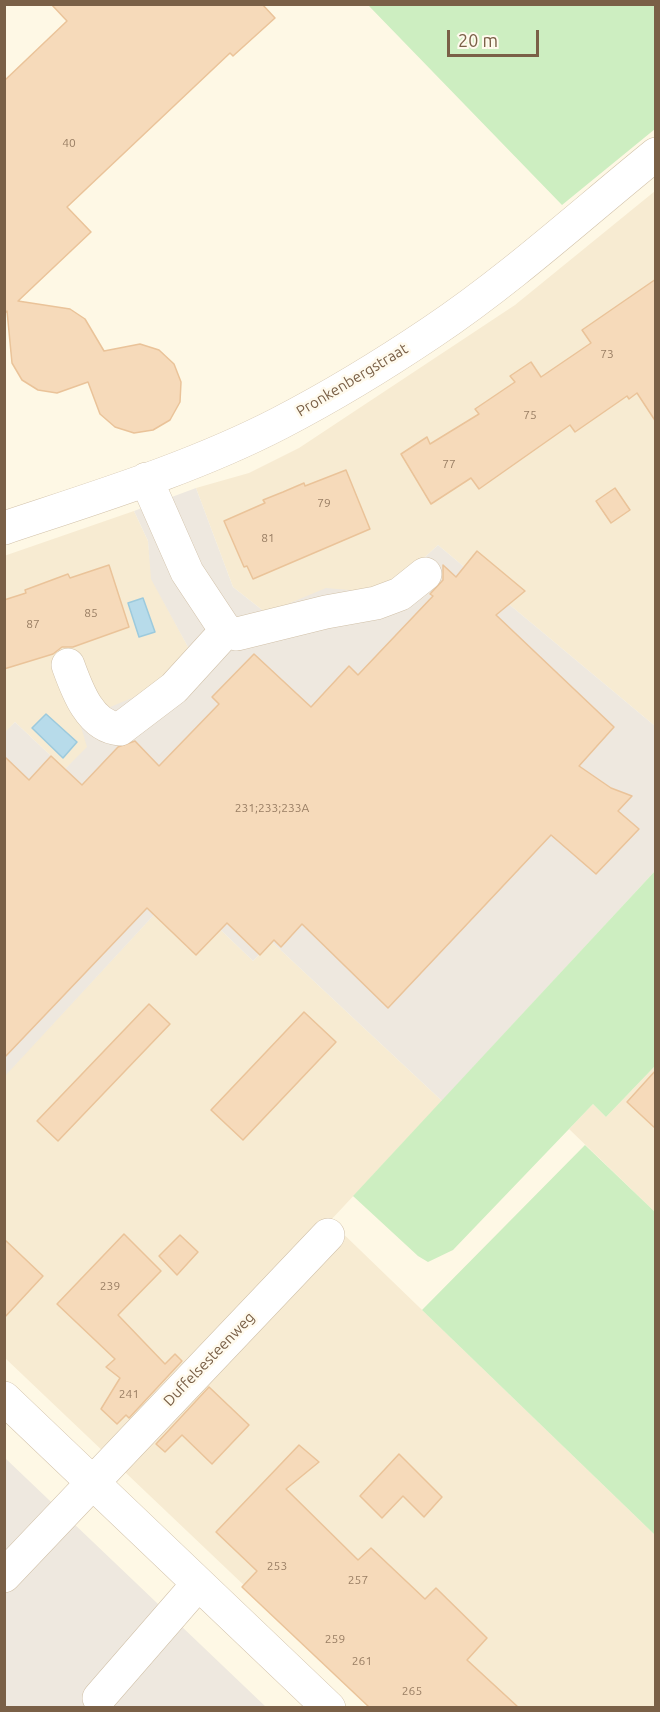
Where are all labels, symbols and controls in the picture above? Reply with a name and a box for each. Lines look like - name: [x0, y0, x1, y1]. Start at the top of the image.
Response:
- scale bar: [450, 18, 542, 56]
- text: 20 m: [458, 30, 498, 50]
- house number: 40: [62, 136, 76, 150]
- street label: Pronkenbergstraat: [293, 340, 411, 420]
- house number: 73: [600, 347, 614, 361]
- house number: 75: [523, 408, 537, 422]
- house number: 77: [442, 457, 456, 471]
- house number: 79: [317, 496, 331, 510]
- house number: 81: [261, 531, 275, 545]
- house number: 85: [84, 606, 98, 620]
- house number: 87: [26, 617, 40, 631]
- house number: 231;233;233A: [235, 801, 309, 815]
- house number: 239: [100, 1279, 120, 1293]
- street label: Duffelsesteenweg: [160, 1308, 258, 1410]
- house number: 241: [119, 1387, 139, 1401]
- house number: 253: [267, 1559, 287, 1573]
- house number: 257: [348, 1573, 368, 1587]
- house number: 259: [325, 1632, 345, 1646]
- house number: 261: [352, 1654, 372, 1668]
- house number: 265: [402, 1684, 422, 1698]

